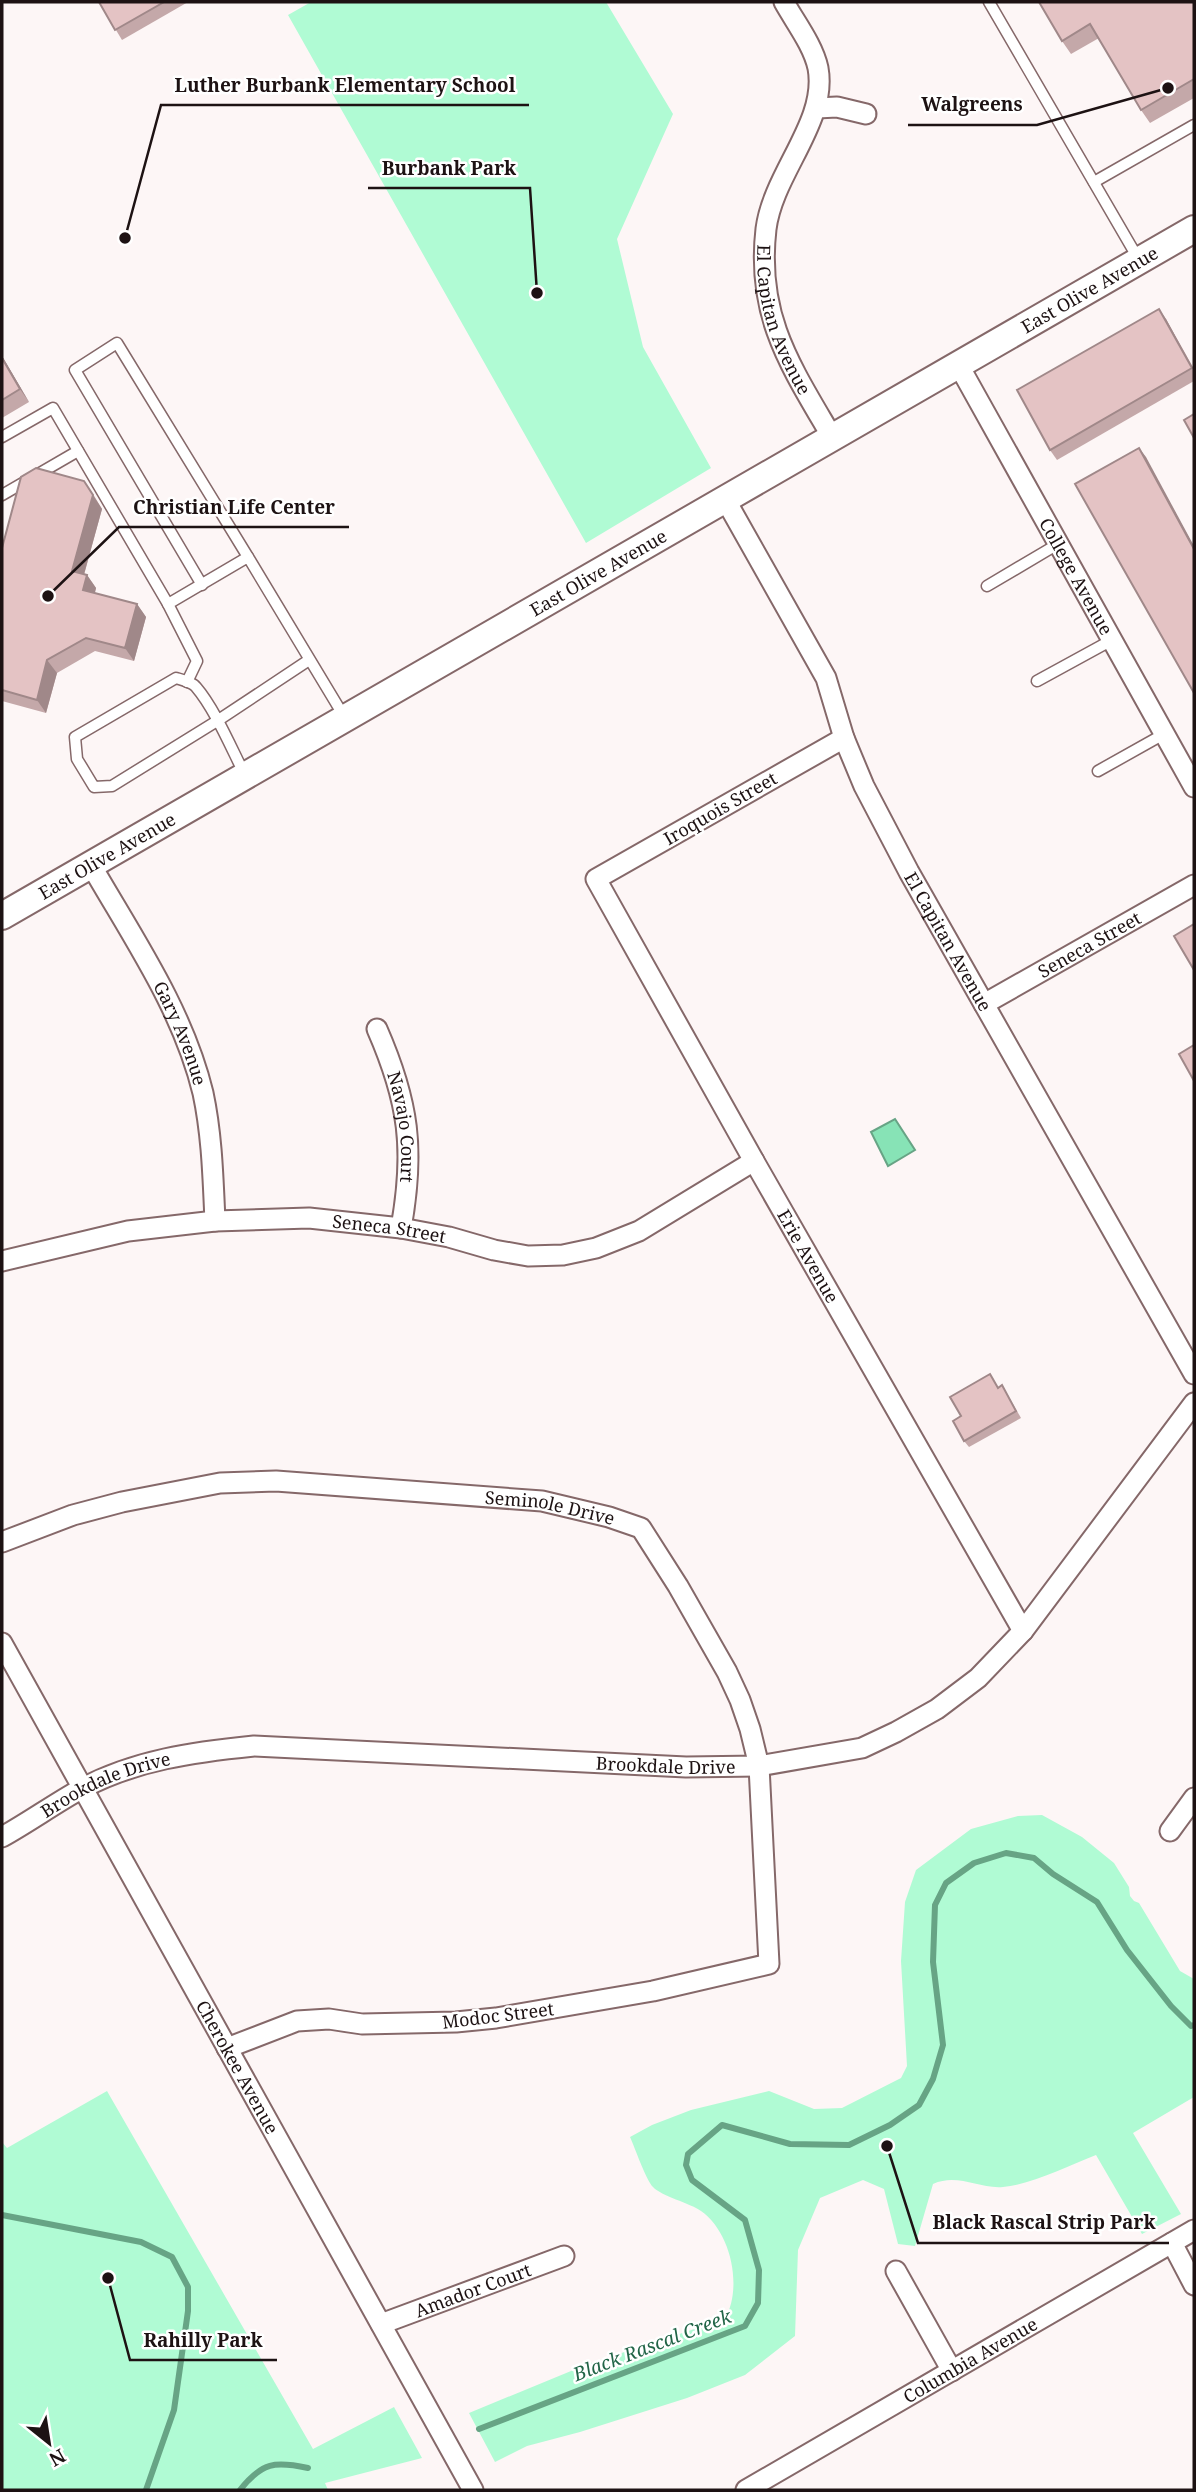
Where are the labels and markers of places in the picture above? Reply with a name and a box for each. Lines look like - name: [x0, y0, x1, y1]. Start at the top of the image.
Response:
- callout: Luther Burbank Elementary School: [161, 65, 529, 105]
- callout: Walgreens: [908, 85, 1037, 125]
- callout: Burbank Park: [368, 148, 530, 188]
- callout: Christian Life Center: [119, 487, 349, 527]
- callout: Black Rascal Strip Park: [918, 2203, 1169, 2243]
- callout: Rahilly Park: [130, 2320, 277, 2360]

